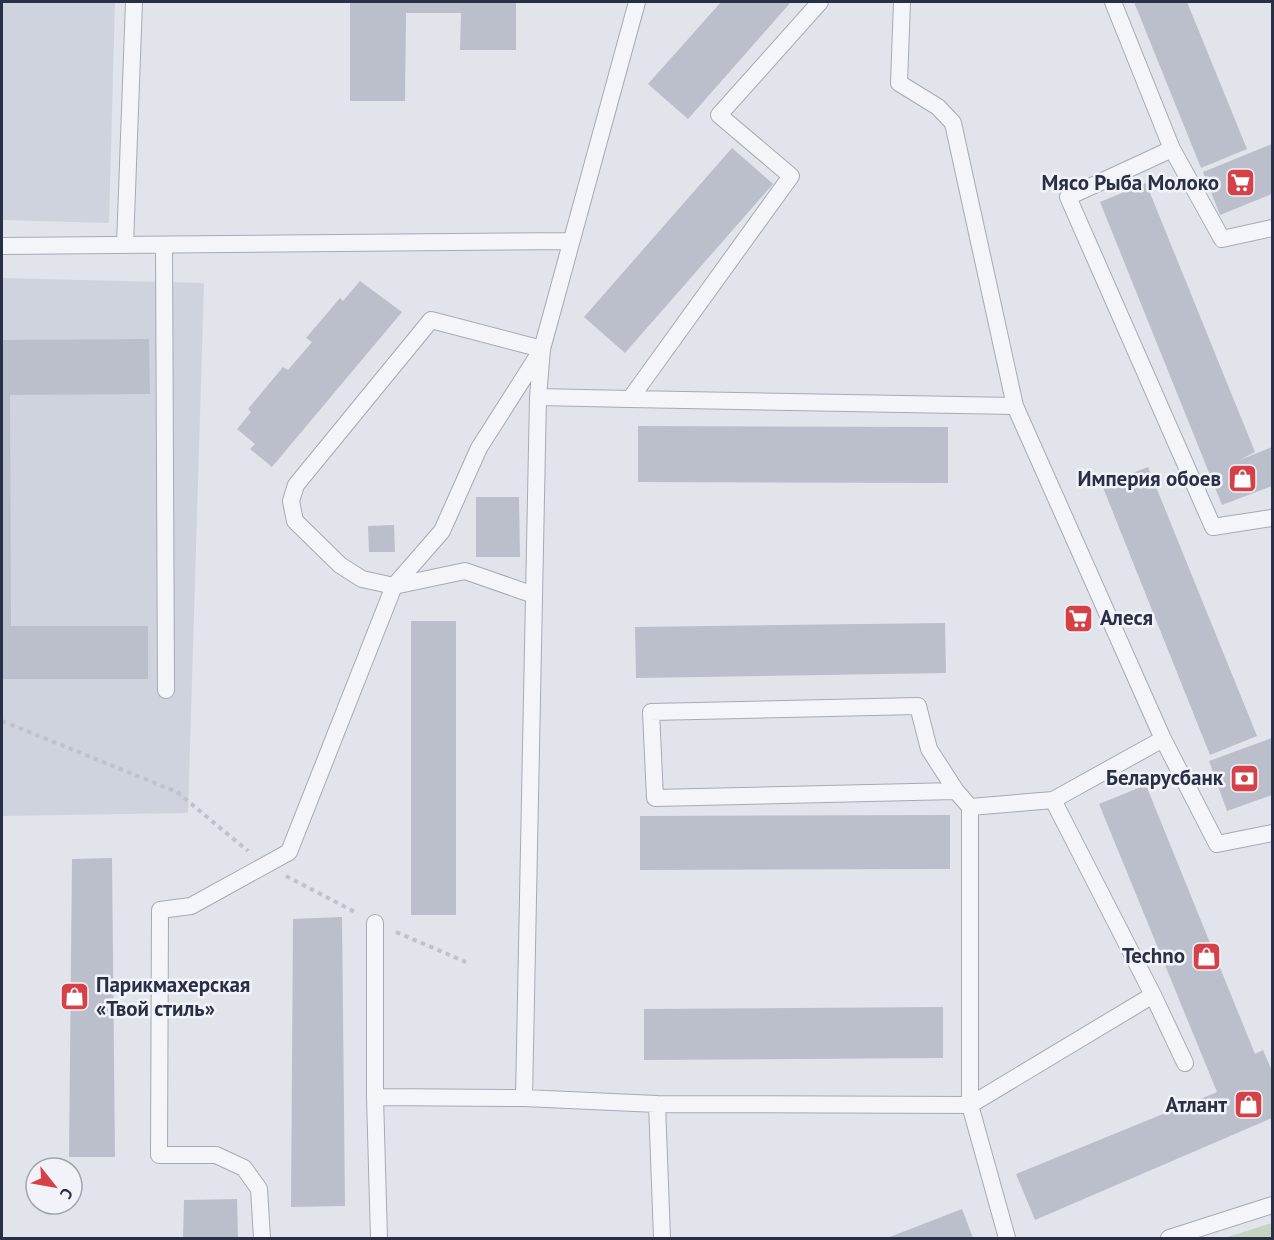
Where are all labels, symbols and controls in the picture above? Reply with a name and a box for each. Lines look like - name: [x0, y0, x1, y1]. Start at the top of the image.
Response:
- supermarket icon: Мясо Рыба Молоко: [1224, 167, 1256, 199]
- place label: Мясо Рыба Молоко: [1042, 169, 1219, 196]
- shop icon: Империя обоев: [1226, 463, 1258, 495]
- place label: Империя обоев: [1077, 465, 1221, 492]
- supermarket icon: Алеся: [1063, 602, 1095, 634]
- place label: Алеся: [1100, 604, 1153, 631]
- bank icon: Беларусбанк: [1228, 762, 1260, 794]
- place label: Беларусбанк: [1106, 764, 1224, 791]
- shop icon: Techno: [1190, 940, 1222, 972]
- place label: Techno: [1122, 942, 1185, 969]
- place label: Парикмахерская «Твой стиль»: [96, 971, 250, 1022]
- shop icon: Парикмахерская «Твой стиль»: [59, 981, 91, 1013]
- shop icon: Атлант: [1232, 1089, 1264, 1121]
- place label: Атлант: [1166, 1091, 1227, 1118]
- north arrow: [24, 1156, 84, 1216]
- text: С: [56, 1185, 78, 1203]

